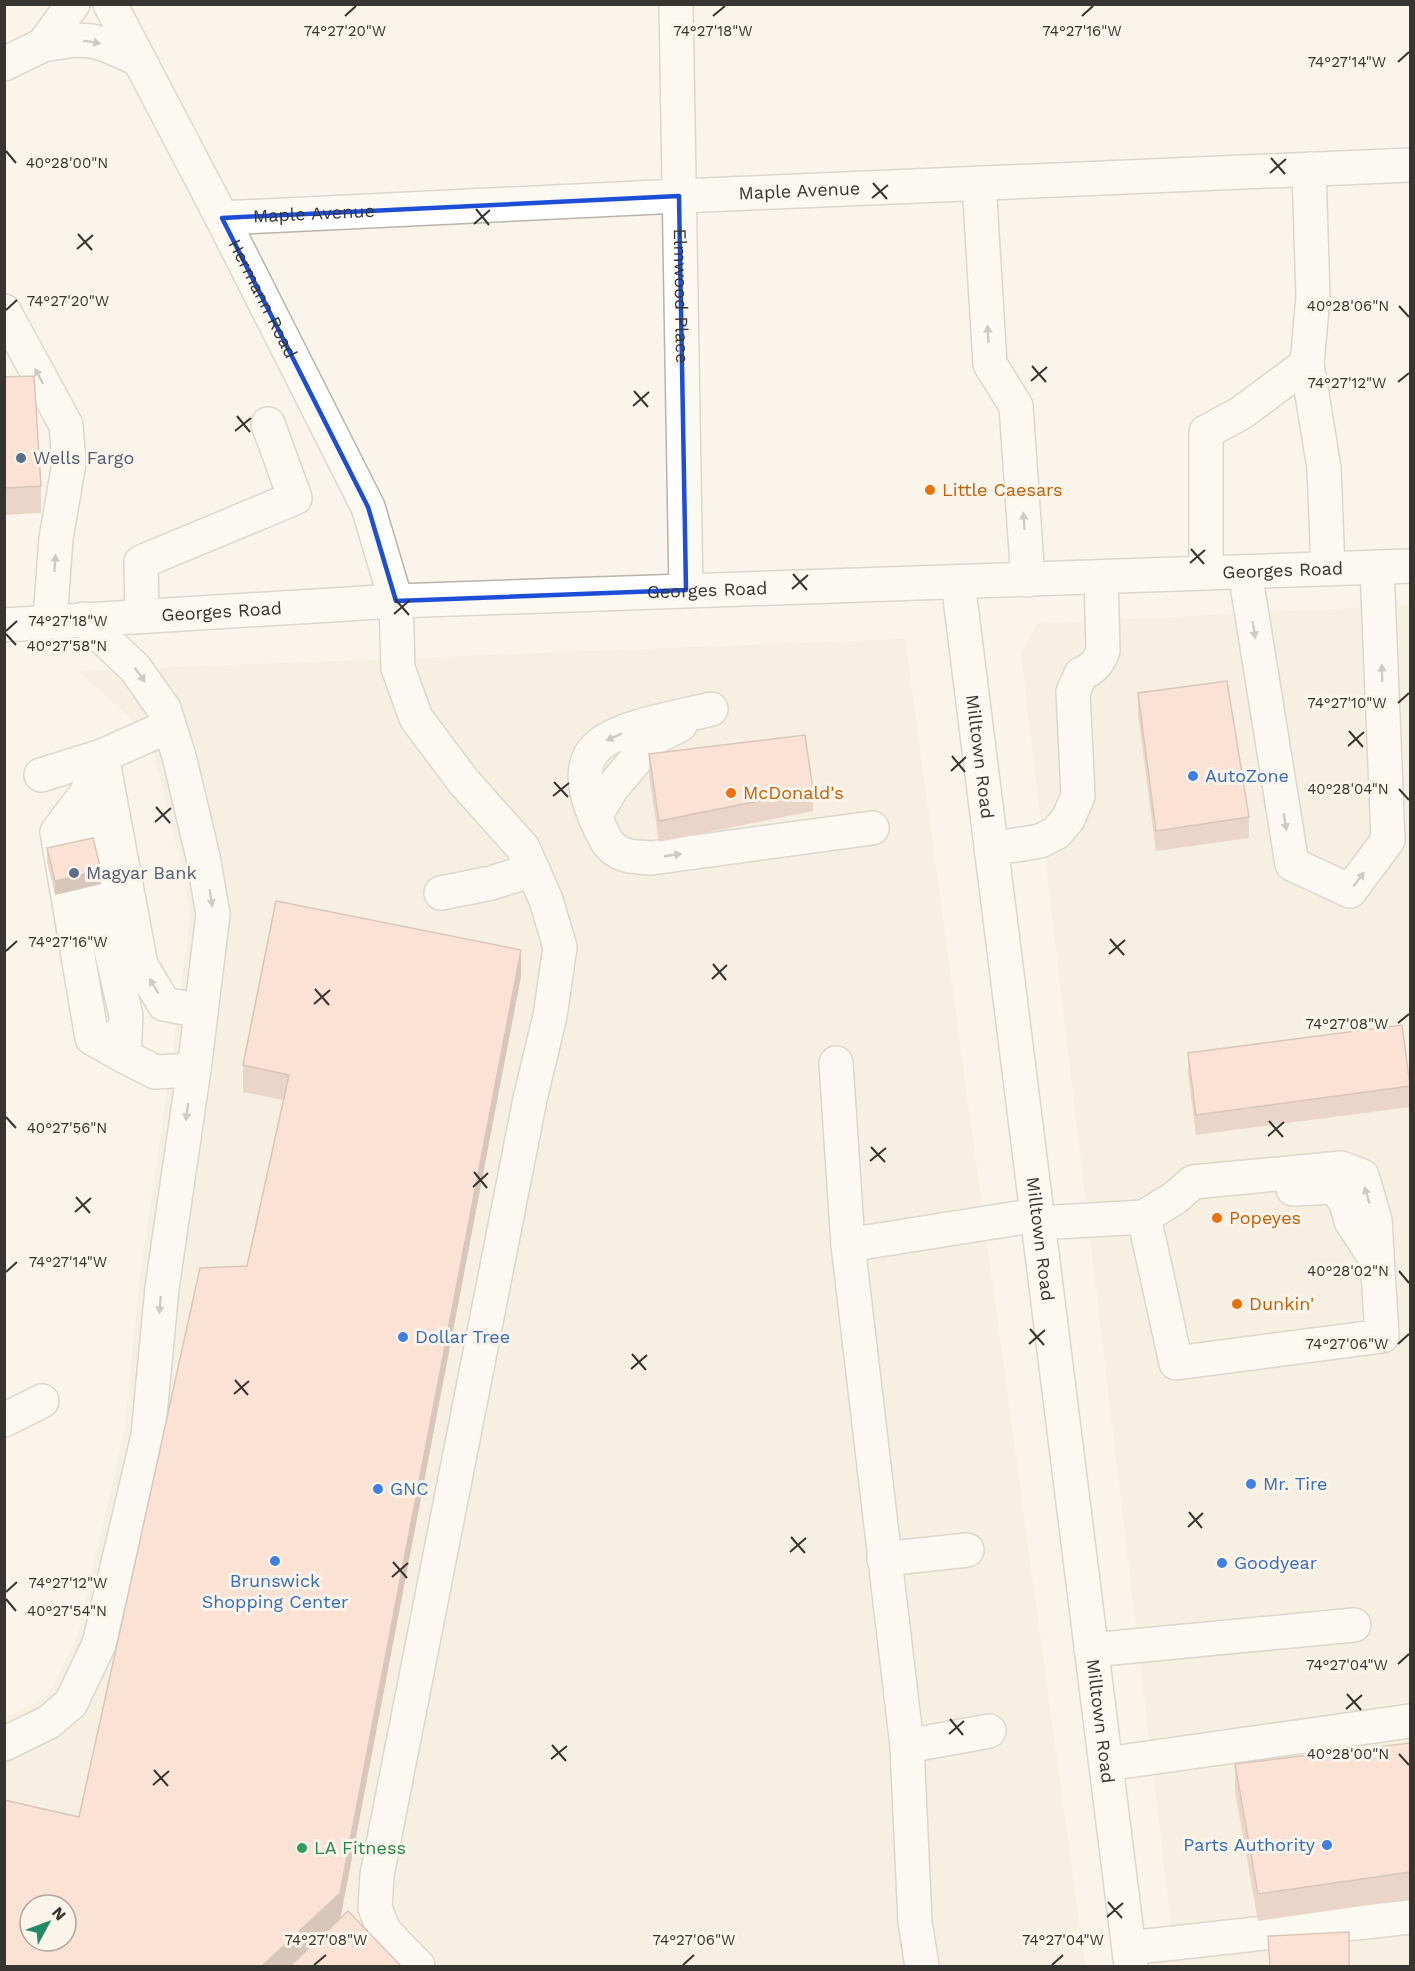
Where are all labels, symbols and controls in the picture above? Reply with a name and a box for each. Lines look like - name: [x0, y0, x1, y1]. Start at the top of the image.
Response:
- text: 74°27'20"W: [304, 22, 386, 40]
- text: 74°27'18"W: [673, 22, 753, 40]
- text: 74°27'16"W: [1042, 22, 1122, 40]
- one-way arrow: [83, 38, 102, 47]
- text: 74°27'14"W: [1308, 53, 1386, 71]
- text: 40°28'00"N: [26, 154, 108, 172]
- street label: Maple Avenue: [738, 177, 861, 203]
- street label: Maple Avenue: [253, 200, 375, 226]
- street label: Elmwood Place: [670, 228, 693, 364]
- street label: Hermann Road: [224, 235, 302, 362]
- text: 74°27'20"W: [27, 292, 109, 310]
- text: 40°28'06"N: [1307, 297, 1389, 315]
- one-way arrow: [984, 325, 993, 344]
- one-way arrow: [34, 367, 44, 384]
- text: 74°27'12"W: [1308, 374, 1386, 392]
- place label: Wells Fargo: [33, 447, 134, 468]
- marker: Wells Fargo: [14, 451, 28, 465]
- place label: Little Caesars: [942, 479, 1063, 500]
- marker: Little Caesars: [923, 483, 937, 497]
- one-way arrow: [1019, 512, 1028, 531]
- one-way arrow: [50, 553, 59, 572]
- street label: Georges Road: [1222, 557, 1343, 582]
- street label: Georges Road: [646, 577, 768, 602]
- street label: Georges Road: [161, 597, 282, 625]
- text: 74°27'18"W: [28, 612, 108, 630]
- one-way arrow: [1250, 620, 1259, 639]
- text: 40°27'58"N: [27, 637, 107, 655]
- one-way arrow: [1377, 664, 1386, 683]
- one-way arrow: [133, 667, 145, 682]
- street label: Milltown Road: [962, 693, 999, 820]
- text: 74°27'10"W: [1307, 694, 1387, 712]
- one-way arrow: [606, 732, 623, 741]
- place label: AutoZone: [1205, 765, 1289, 786]
- marker: AutoZone: [1186, 769, 1200, 783]
- text: 40°28'04"N: [1307, 780, 1389, 798]
- place label: McDonald's: [743, 782, 844, 803]
- marker: McDonald's: [724, 786, 738, 800]
- one-way arrow: [1281, 813, 1290, 832]
- one-way arrow: [664, 850, 683, 860]
- place label: Magyar Bank: [86, 862, 197, 883]
- marker: Magyar Bank: [67, 866, 81, 880]
- one-way arrow: [1353, 872, 1365, 888]
- one-way arrow: [206, 889, 215, 908]
- text: 74°27'16"W: [28, 933, 108, 951]
- one-way arrow: [148, 978, 159, 994]
- text: 74°27'08"W: [1306, 1015, 1388, 1033]
- one-way arrow: [183, 1103, 192, 1122]
- text: 40°27'56"N: [27, 1119, 107, 1137]
- street label: Milltown Road: [1022, 1175, 1059, 1302]
- one-way arrow: [1362, 1186, 1371, 1204]
- place label: Popeyes: [1229, 1207, 1301, 1228]
- marker: Popeyes: [1210, 1211, 1224, 1225]
- text: 74°27'14"W: [29, 1253, 107, 1271]
- text: 40°28'02"N: [1307, 1262, 1389, 1280]
- place label: Dunkin': [1249, 1293, 1314, 1314]
- one-way arrow: [155, 1296, 165, 1315]
- marker: Dunkin': [1230, 1297, 1244, 1311]
- place label: Dollar Tree: [415, 1326, 510, 1347]
- marker: Dollar Tree: [396, 1330, 410, 1344]
- text: 74°27'06"W: [1306, 1335, 1388, 1353]
- place label: Mr. Tire: [1263, 1473, 1327, 1494]
- marker: Mr. Tire: [1244, 1477, 1258, 1491]
- place label: GNC: [390, 1478, 429, 1499]
- marker: GNC: [371, 1482, 385, 1496]
- place label: Goodyear: [1234, 1552, 1317, 1573]
- marker: Brunswick Shopping Center: [268, 1554, 282, 1568]
- marker: Goodyear: [1215, 1556, 1229, 1570]
- place label: Brunswick Shopping Center: [202, 1570, 348, 1612]
- text: 74°27'12"W: [29, 1574, 107, 1592]
- text: 40°27'54"N: [27, 1602, 107, 1620]
- text: 74°27'04"W: [1306, 1656, 1388, 1674]
- street label: Milltown Road: [1083, 1658, 1119, 1785]
- text: 40°28'00"N: [1307, 1745, 1389, 1763]
- place label: Parts Authority: [1183, 1834, 1316, 1855]
- place label: LA Fitness: [314, 1837, 406, 1858]
- marker: Parts Authority: [1320, 1838, 1334, 1852]
- marker: LA Fitness: [295, 1841, 309, 1855]
- north arrow: [18, 1893, 78, 1953]
- text: N: [48, 1903, 70, 1924]
- text: 74°27'08"W: [285, 1931, 367, 1949]
- text: 74°27'06"W: [653, 1931, 735, 1949]
- text: 74°27'04"W: [1022, 1931, 1104, 1949]

